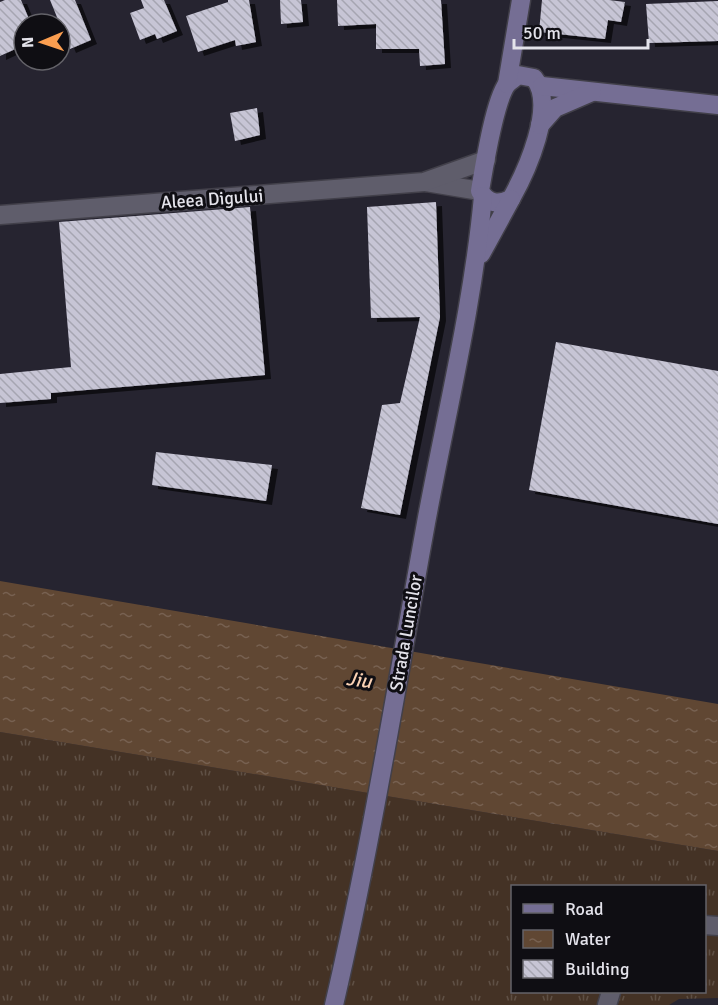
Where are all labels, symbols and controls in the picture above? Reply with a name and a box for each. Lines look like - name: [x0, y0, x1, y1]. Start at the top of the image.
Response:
- north arrow: [12, 12, 72, 72]
- scale bar: [514, 12, 648, 50]
- text: 50 m: [523, 22, 561, 44]
- text: N: [18, 37, 38, 48]
- street label: Aleea Digului: [160, 184, 264, 214]
- street label: Strada Luncilor: [385, 573, 427, 693]
- water label: Jiu: [345, 666, 374, 694]
- legend: [511, 885, 706, 993]
- text: Road: [565, 898, 604, 920]
- text: Water: [565, 928, 611, 950]
- text: Building: [565, 958, 629, 980]

